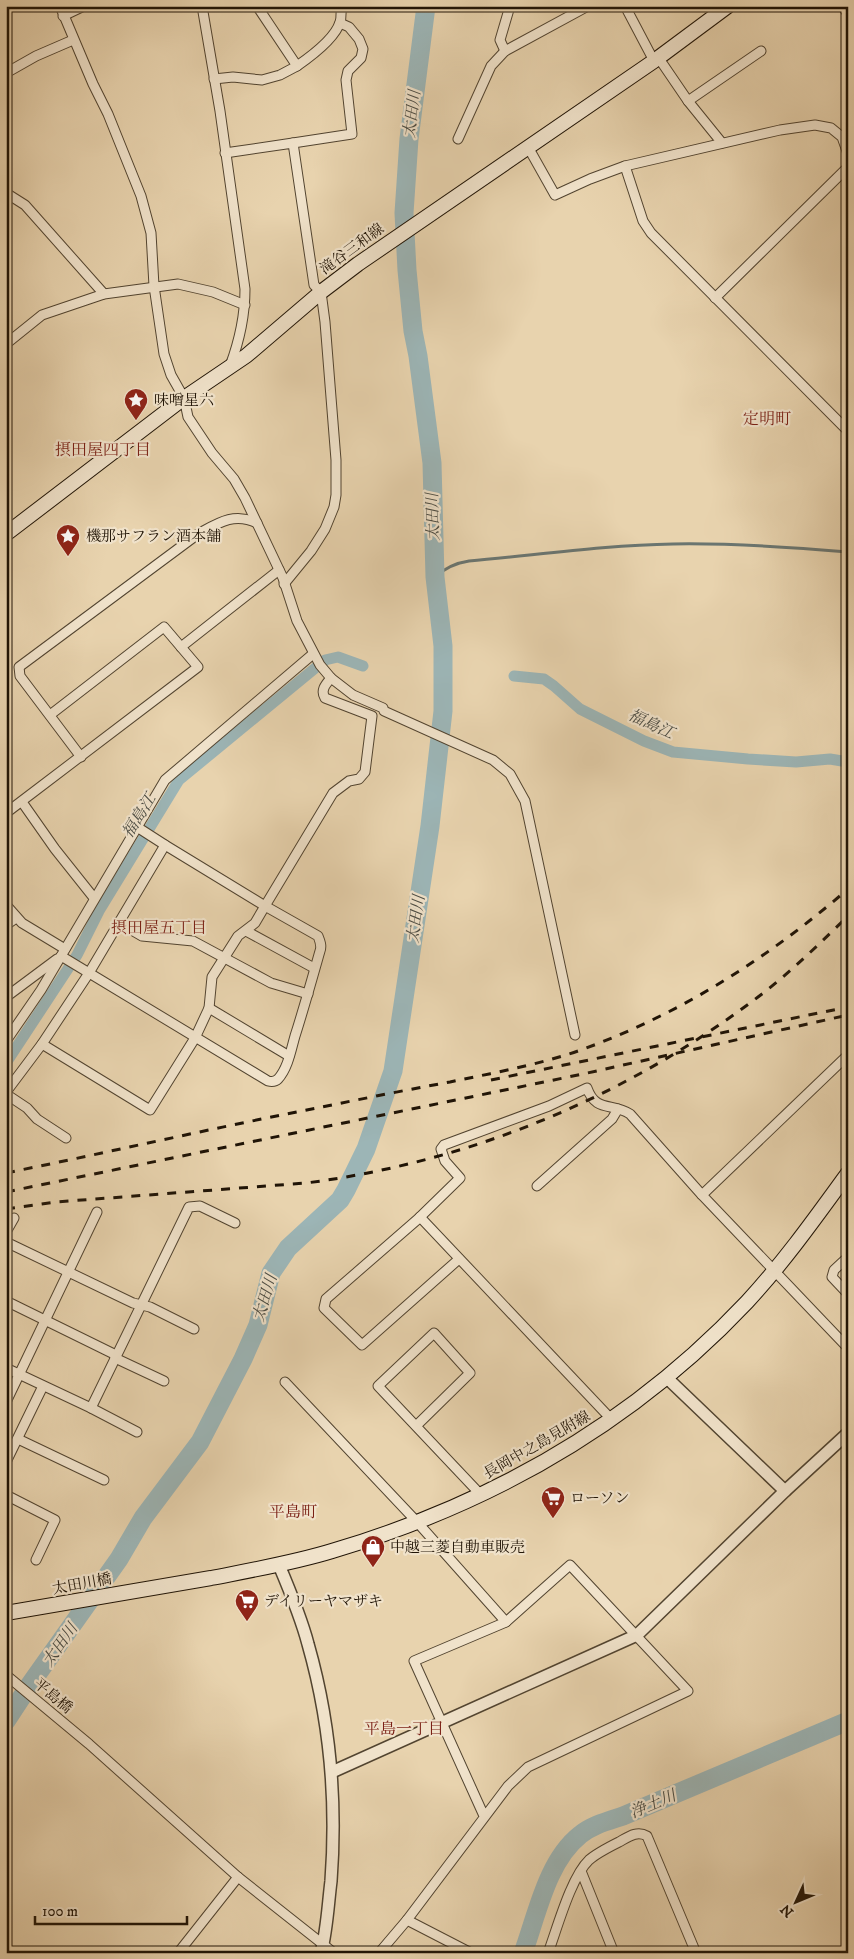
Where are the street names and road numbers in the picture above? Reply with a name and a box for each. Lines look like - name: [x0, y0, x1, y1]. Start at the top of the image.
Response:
- street label: 滝谷三和線: [316, 219, 388, 279]
- street label: 長岡中之島見附線: [480, 1407, 594, 1483]
- street label: 太田川橋: [51, 1569, 113, 1599]
- street label: 平島橋: [30, 1674, 76, 1718]

